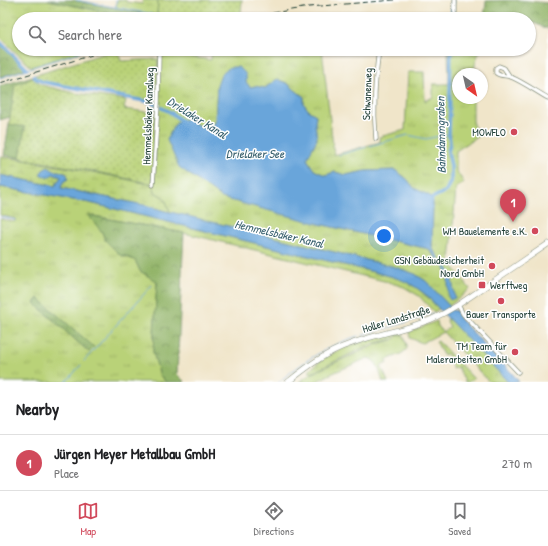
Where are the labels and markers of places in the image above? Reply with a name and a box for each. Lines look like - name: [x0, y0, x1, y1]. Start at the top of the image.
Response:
- place label: MOWFLO: [472, 125, 506, 139]
- marker: MOWFLO: [509, 127, 519, 137]
- pin: 1: [500, 189, 526, 222]
- place label: WM Bauelemente e.K.: [443, 224, 527, 238]
- marker: WM Bauelemente e.K.: [530, 226, 540, 236]
- place label: GSN Gebäudesicherheit Nord GmbH: [394, 253, 484, 280]
- marker: GSN Gebäudesicherheit Nord GmbH: [487, 261, 497, 271]
- place label: Werftweg: [490, 278, 528, 292]
- marker: Werftweg: [477, 280, 487, 290]
- marker: Bauer Transporte: [496, 296, 506, 306]
- place label: Bauer Transporte: [466, 307, 537, 321]
- place label: TM Team für Malerarbeiten GmbH: [427, 339, 508, 366]
- marker: TM Team für Malerarbeiten GmbH: [510, 347, 520, 357]

